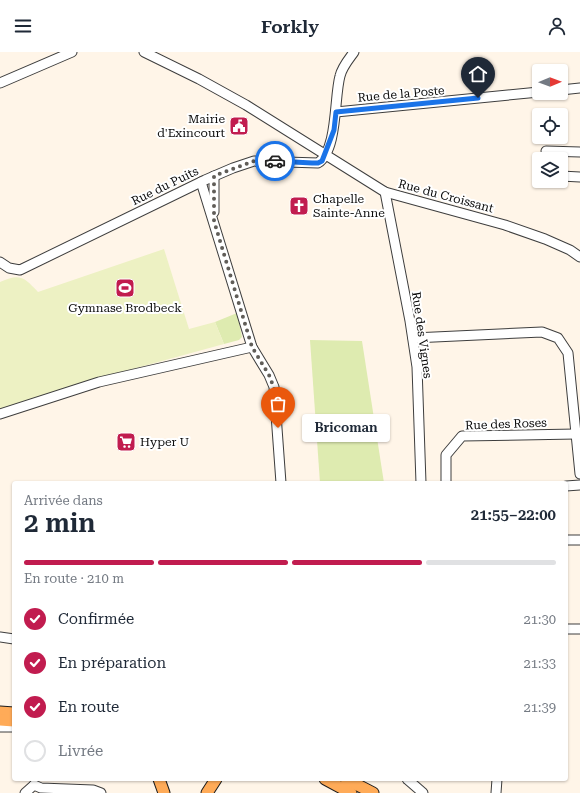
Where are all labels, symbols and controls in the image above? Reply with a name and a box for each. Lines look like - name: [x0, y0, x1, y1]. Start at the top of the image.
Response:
- icon: menu: [12, 15, 34, 37]
- icon: person: [546, 15, 568, 37]
- text: Forkly: [261, 16, 319, 37]
- pin: [461, 57, 495, 98]
- icon: home: [467, 63, 489, 85]
- north arrow: [532, 64, 568, 100]
- map controls: [532, 64, 568, 188]
- street label: Rue de la Poste: [357, 83, 445, 105]
- button: locate: [532, 108, 568, 144]
- place label: Mairie d'Exincourt: [157, 112, 226, 140]
- public building icon: Mairie d'Exincourt: [228, 115, 250, 137]
- courier: [255, 141, 295, 181]
- icon: car: [264, 150, 286, 172]
- button: layers: [532, 152, 568, 188]
- street label: Rue du Puits: [129, 164, 201, 208]
- street label: Rue du Croissant: [397, 177, 496, 216]
- place label: Chapelle Sainte-Anne: [313, 192, 385, 220]
- church icon: Chapelle Sainte-Anne: [288, 195, 310, 217]
- sports icon: Gymnase Brodbeck: [114, 277, 136, 299]
- street label: Rue des Vignes: [409, 291, 435, 379]
- place label: Gymnase Brodbeck: [68, 301, 182, 315]
- pin: [261, 387, 295, 428]
- icon: bag: [267, 393, 289, 415]
- callout: Bricoman: [302, 414, 390, 442]
- street label: Rue des Roses: [465, 416, 547, 432]
- text: Bricoman: [314, 420, 378, 435]
- supermarket icon: Hyper U: [115, 431, 137, 453]
- place label: Hyper U: [140, 435, 190, 449]
- text: Arrivée dans: [24, 493, 103, 508]
- text: 21:55–22:00: [471, 506, 556, 524]
- text: 2 min: [24, 508, 96, 538]
- text: En route · 210 m: [24, 571, 124, 586]
- icon: check: [24, 608, 46, 630]
- text: Confirmée: [58, 610, 134, 628]
- text: 21:30: [524, 612, 556, 627]
- icon: check: [24, 652, 46, 674]
- text: En préparation: [58, 654, 166, 672]
- text: 21:33: [524, 656, 556, 671]
- icon: check: [24, 696, 46, 718]
- text: En route: [58, 698, 119, 716]
- text: 21:39: [524, 700, 556, 715]
- text: Livrée: [58, 742, 103, 760]

